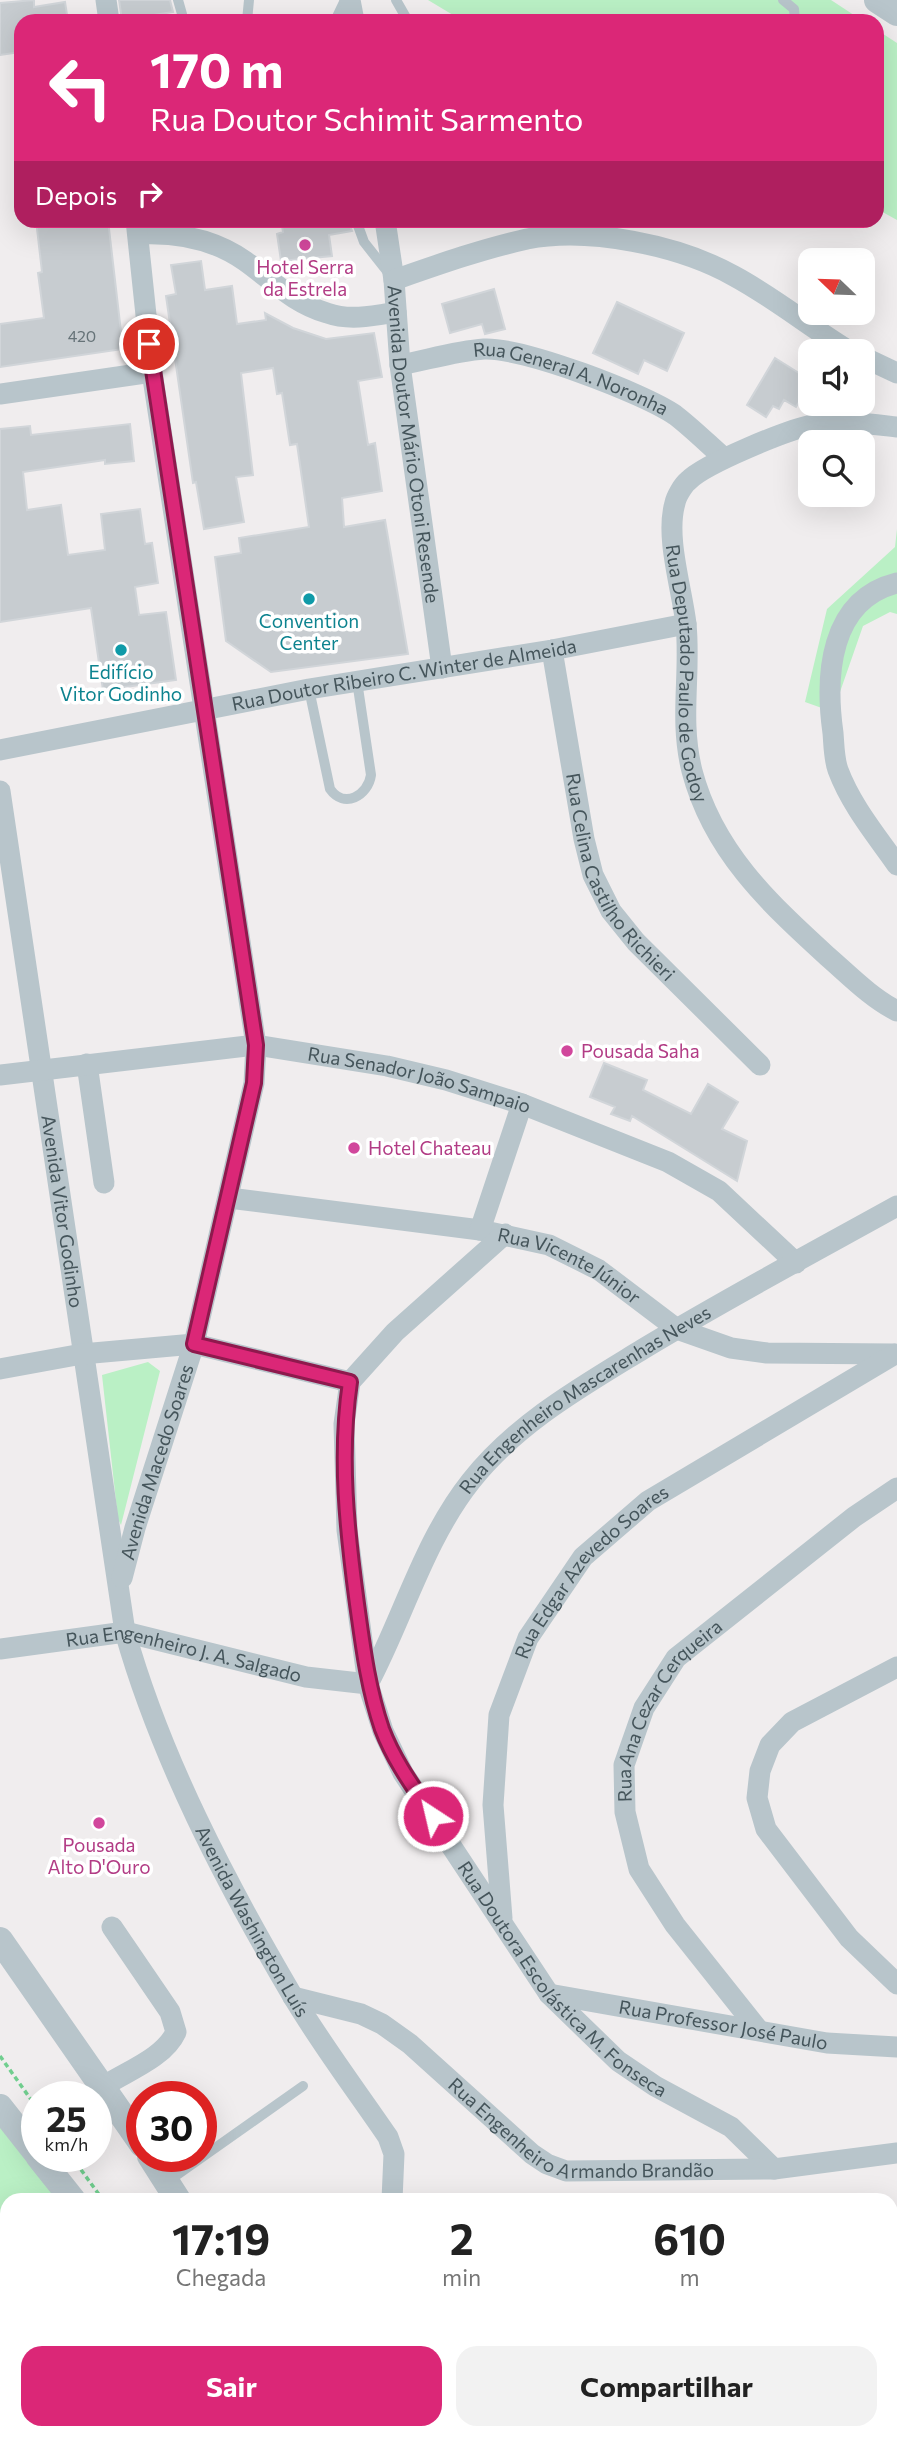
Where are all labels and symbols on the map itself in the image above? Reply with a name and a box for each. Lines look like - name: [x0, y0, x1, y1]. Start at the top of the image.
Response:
- marker: Hotel Serra da Estrela: [297, 237, 313, 253]
- north arrow: [798, 248, 875, 326]
- place label: Hotel Serra da Estrela: [256, 255, 354, 300]
- street label: Avenida Doutor Mário Otoni Resende: [383, 284, 445, 605]
- pin: [119, 314, 179, 374]
- house number: 420: [68, 326, 96, 345]
- street label: Rua General A. Noronha: [472, 337, 673, 420]
- street label: Rua Deputado Paulo de Godoy: [662, 543, 713, 806]
- marker: Convention Center: [301, 591, 317, 607]
- place label: Convention Center: [259, 609, 359, 654]
- street label: Rua Doutor Ribeiro C. Winter de Almeida: [229, 634, 578, 715]
- marker: Edifício Vitor Godinho: [113, 642, 129, 658]
- place label: Edifício Vitor Godinho: [60, 660, 182, 705]
- street label: Rua Celina Castilho Richieri: [562, 771, 680, 985]
- place label: Pousada Saha: [581, 1039, 700, 1062]
- street label: Rua Senador João Sampaio: [306, 1041, 535, 1118]
- marker: Pousada Saha: [559, 1043, 575, 1059]
- street label: Avenida Vitor Godinho: [37, 1113, 89, 1309]
- place label: Hotel Chateau: [368, 1136, 492, 1159]
- marker: Hotel Chateau: [346, 1140, 362, 1156]
- street label: Rua Vicente Júnior: [496, 1222, 646, 1309]
- street label: Rua Engenheiro Mascarenhas Neves: [454, 1300, 715, 1498]
- street label: Avenida Macedo Soares: [115, 1361, 198, 1562]
- street label: Rua Edgar Azevedo Soares: [509, 1480, 672, 1662]
- street label: Rua Ana Cezar Cerqueira: [612, 1614, 726, 1802]
- street label: Rua Engenheiro J. A. Salgado: [64, 1620, 304, 1686]
- position arrow: [396, 1779, 470, 1853]
- marker: Pousada Alto D'Ouro: [91, 1815, 107, 1831]
- street label: Avenida Washington Luís: [191, 1822, 314, 2021]
- place label: Pousada Alto D'Ouro: [47, 1833, 151, 1878]
- street label: Rua Doutora Escolástica M. Fonseca: [453, 1856, 671, 2101]
- street label: Rua Professor José Paulo: [617, 1995, 830, 2054]
- street label: Rua Engenheiro Armando Brandão: [444, 2072, 714, 2183]
- speed limit sign: 30: [126, 2081, 217, 2172]

